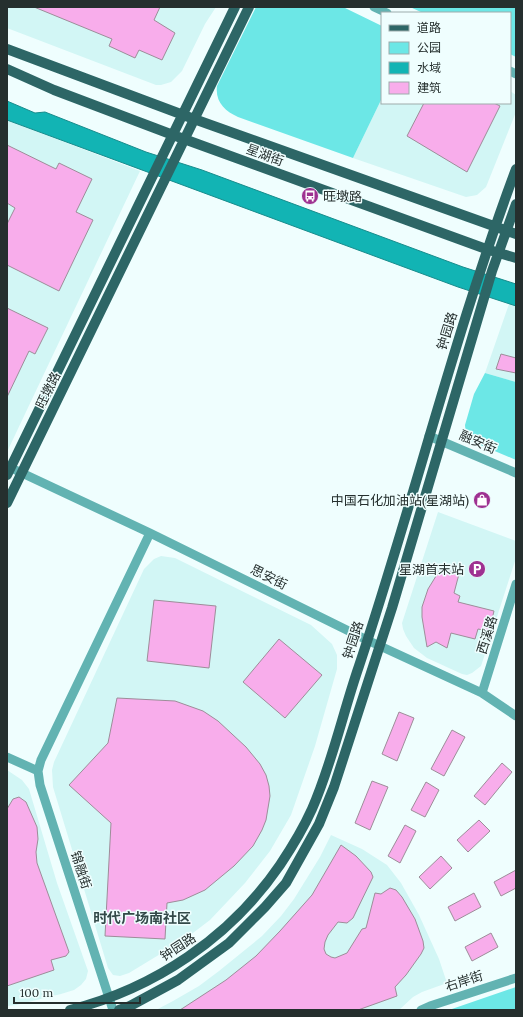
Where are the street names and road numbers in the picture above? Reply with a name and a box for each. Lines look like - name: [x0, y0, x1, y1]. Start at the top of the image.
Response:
- street label: 星湖街: [244, 140, 286, 170]
- street label: 钟园路: [433, 310, 461, 352]
- street label: 旺墩路: [32, 369, 64, 411]
- street label: 融安街: [457, 427, 499, 457]
- street label: 思安街: [248, 561, 290, 593]
- street label: 西溪路: [473, 614, 501, 656]
- street label: 钟园路: [339, 619, 367, 661]
- street label: 锦融街: [67, 849, 95, 891]
- street label: 钟园路: [157, 929, 199, 965]
- street label: 右岸街: [443, 967, 485, 995]

